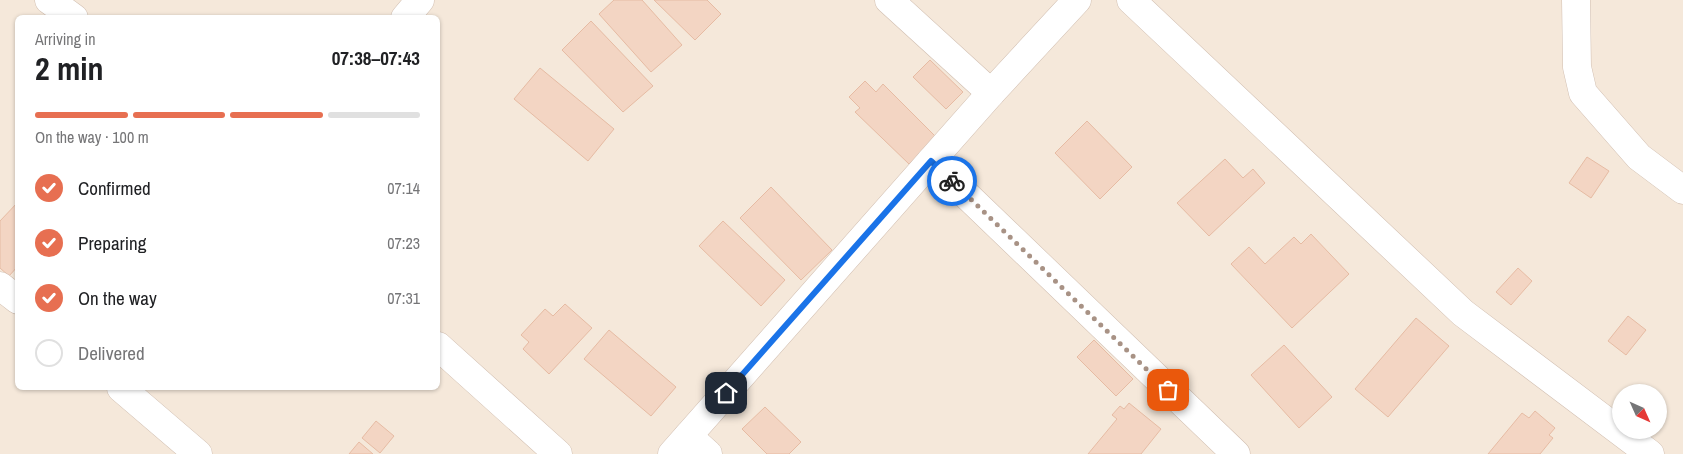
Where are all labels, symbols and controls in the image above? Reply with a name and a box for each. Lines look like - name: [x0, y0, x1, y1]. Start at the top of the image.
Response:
- text: Arriving in: [35, 28, 96, 50]
- text: 07:38–07:43: [332, 45, 420, 71]
- text: 2 min: [35, 47, 104, 90]
- text: On the way · 100 m: [35, 126, 149, 148]
- courier: [927, 156, 977, 206]
- icon: bike: [938, 167, 966, 195]
- icon: check: [35, 174, 63, 202]
- text: Confirmed: [78, 175, 151, 201]
- text: 07:14: [387, 177, 420, 199]
- icon: check: [35, 229, 63, 257]
- text: Preparing: [78, 230, 146, 256]
- text: 07:23: [387, 232, 420, 254]
- icon: check: [35, 284, 63, 312]
- text: On the way: [78, 285, 157, 311]
- text: 07:31: [387, 287, 420, 309]
- text: Delivered: [78, 340, 145, 366]
- pin: [1147, 369, 1189, 411]
- pin: [705, 372, 747, 414]
- icon: bag: [1154, 376, 1182, 404]
- icon: home: [712, 379, 740, 407]
- north arrow: [1612, 384, 1668, 439]
- map controls: [1612, 384, 1667, 439]

